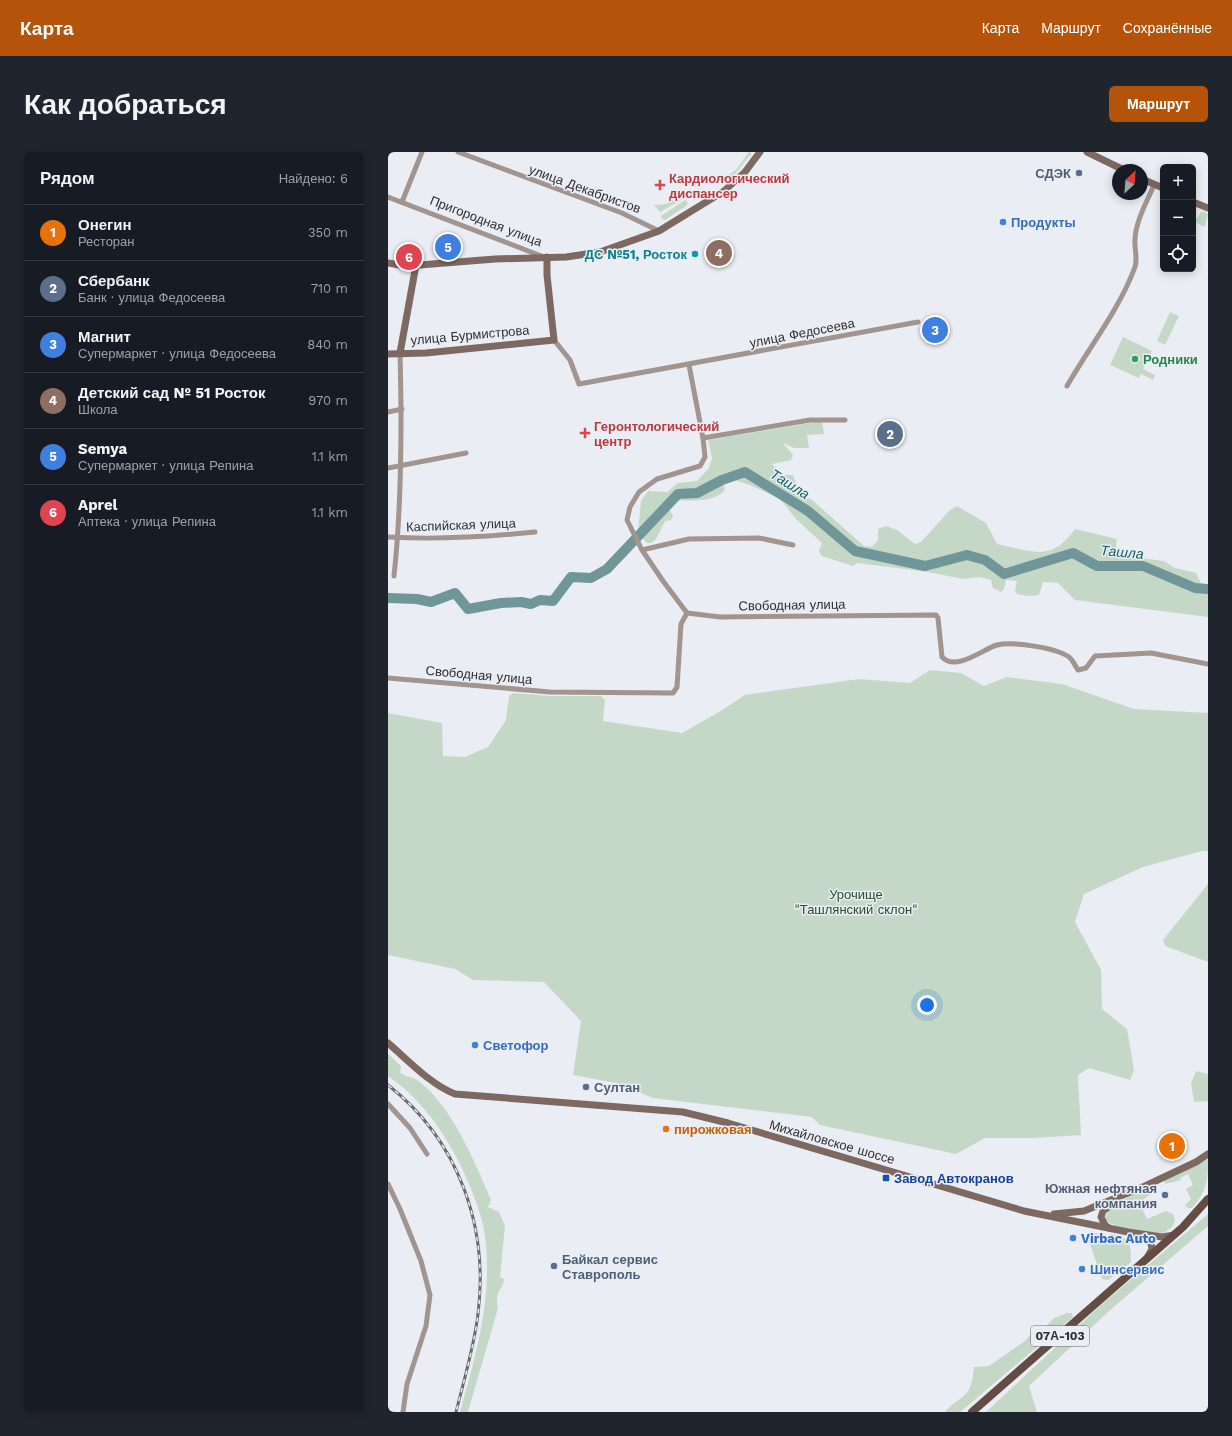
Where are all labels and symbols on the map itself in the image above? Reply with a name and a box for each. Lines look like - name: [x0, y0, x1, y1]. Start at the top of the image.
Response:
- street label: улица Декабристов: [527, 162, 643, 216]
- north arrow: [1112, 164, 1148, 200]
- place label: СДЭК: [1035, 166, 1071, 181]
- marker: СДЭК: [1074, 168, 1084, 178]
- place label: Кардиологический диспансер: [669, 171, 790, 201]
- marker: Кардиологический диспансер: [654, 179, 666, 191]
- street label: Пригородная улица: [428, 193, 545, 250]
- place label: Продукты: [1011, 215, 1076, 230]
- marker: Продукты: [998, 217, 1008, 227]
- pin: 5: [435, 232, 461, 262]
- pin: 4: [706, 238, 732, 268]
- pin: 6: [396, 242, 422, 272]
- place label: ДС №51, Росток: [585, 247, 687, 262]
- marker: ДС №51, Росток: [690, 249, 700, 259]
- street label: улица Федосеева: [748, 315, 857, 351]
- pin: 3: [922, 315, 948, 345]
- street label: улица Бурмистрова: [410, 322, 531, 348]
- place label: Родники: [1143, 352, 1198, 367]
- marker: Родники: [1130, 354, 1140, 364]
- place label: Геронтологический центр: [594, 419, 719, 449]
- pin: 2: [877, 419, 903, 449]
- marker: Геронтологический центр: [579, 427, 591, 439]
- water label: Ташла: [767, 466, 813, 502]
- street label: Каспийская улица: [406, 516, 517, 534]
- water label: Ташла: [1100, 542, 1144, 562]
- street label: Свободная улица: [738, 597, 846, 613]
- street label: Свободная улица: [425, 663, 534, 687]
- park label: Урочище "Ташлянский склон": [795, 887, 917, 917]
- your location: [917, 995, 937, 1015]
- place label: Светофор: [483, 1038, 549, 1053]
- marker: Светофор: [470, 1040, 480, 1050]
- place label: Султан: [594, 1080, 640, 1095]
- marker: Султан: [581, 1082, 591, 1092]
- street label: Михайловское шоссе: [768, 1117, 896, 1167]
- place label: пирожковая: [674, 1122, 752, 1137]
- marker: пирожковая: [661, 1124, 671, 1134]
- pin: 1: [1159, 1131, 1185, 1161]
- place label: Завод Автокранов: [894, 1171, 1014, 1186]
- marker: Завод Автокранов: [881, 1173, 891, 1183]
- place label: Южная нефтяная компания: [1045, 1181, 1157, 1211]
- marker: Южная нефтяная компания: [1160, 1190, 1170, 1200]
- place label: Virbac Auto: [1081, 1231, 1156, 1246]
- marker: Virbac Auto: [1068, 1233, 1078, 1243]
- place label: Байкал сервис Ставрополь: [562, 1252, 658, 1282]
- marker: Байкал сервис Ставрополь: [549, 1261, 559, 1271]
- place label: Шинсервис: [1090, 1262, 1165, 1277]
- marker: Шинсервис: [1077, 1264, 1087, 1274]
- road number: 07А-103: [1031, 1326, 1089, 1346]

